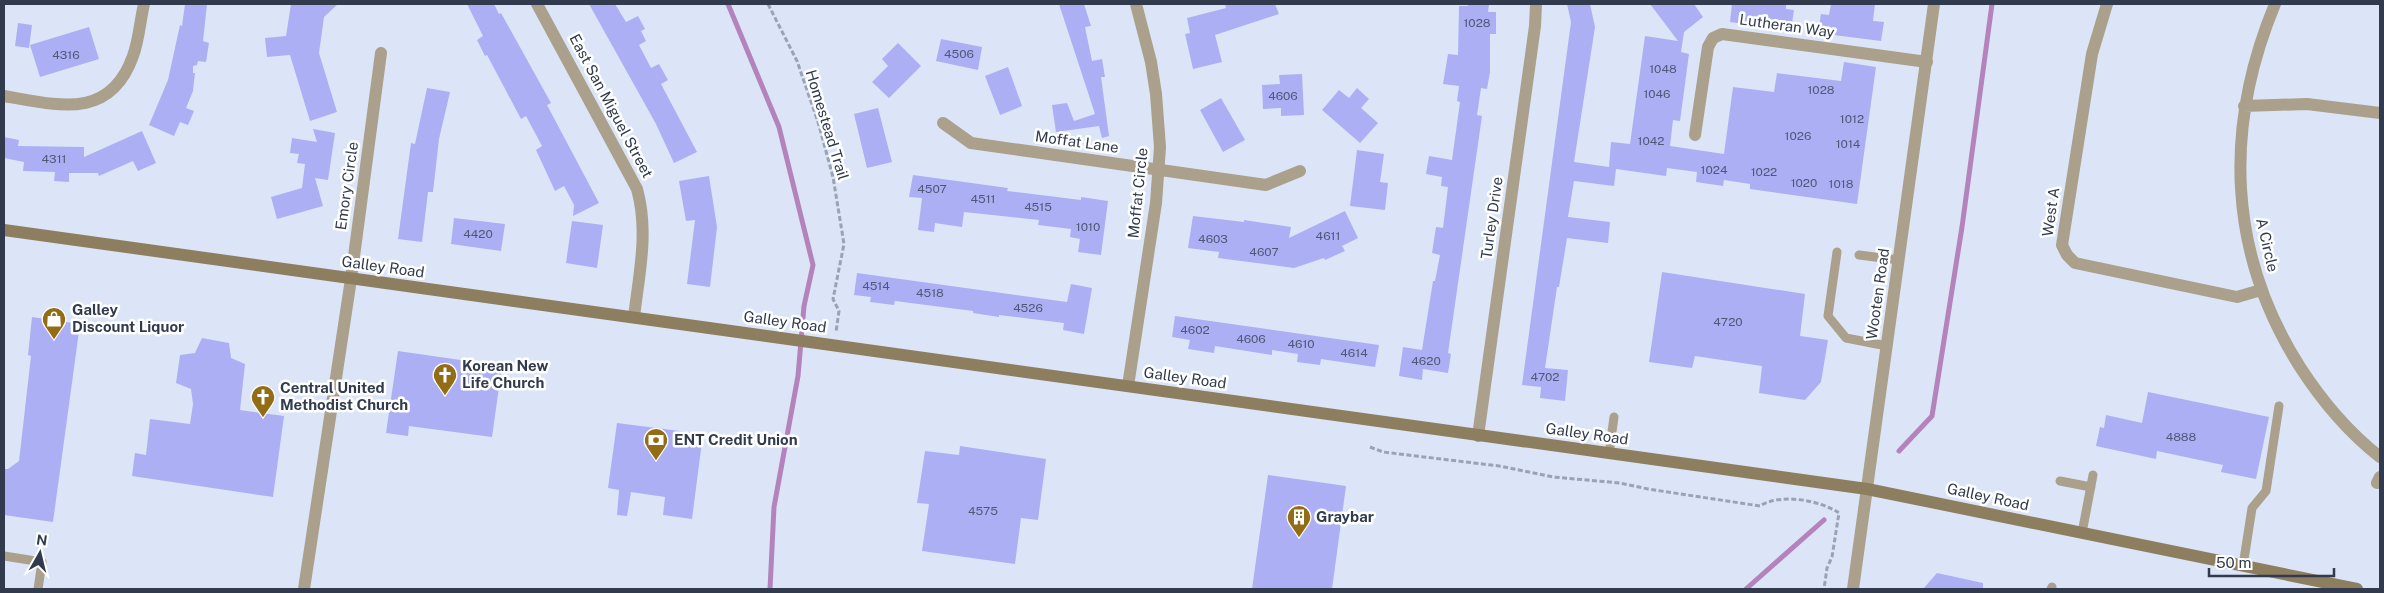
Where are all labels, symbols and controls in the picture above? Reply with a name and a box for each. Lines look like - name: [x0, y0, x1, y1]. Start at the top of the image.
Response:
- street label: Lutheran Way: [1738, 10, 1836, 41]
- house number: 1028: [1463, 16, 1491, 30]
- street label: East San Miguel Street: [566, 31, 657, 181]
- house number: 4506: [944, 47, 974, 61]
- house number: 4316: [52, 48, 80, 62]
- house number: 1048: [1649, 62, 1677, 76]
- street label: Homestead Trail: [803, 68, 852, 182]
- house number: 1028: [1807, 83, 1835, 97]
- house number: 1046: [1643, 87, 1671, 101]
- house number: 4606: [1268, 89, 1298, 103]
- house number: 1012: [1840, 112, 1864, 126]
- street label: Moffat Lane: [1034, 127, 1120, 156]
- house number: 1026: [1785, 129, 1811, 143]
- house number: 1042: [1638, 134, 1664, 148]
- house number: 1014: [1836, 137, 1861, 151]
- street label: Emory Circle: [332, 141, 361, 231]
- street label: Moffat Circle: [1124, 147, 1151, 239]
- house number: 4311: [42, 152, 66, 166]
- house number: 1024: [1701, 163, 1728, 177]
- house number: 1022: [1751, 165, 1777, 179]
- street label: Turley Drive: [1477, 176, 1506, 260]
- house number: 1020: [1791, 176, 1817, 190]
- house number: 1018: [1829, 177, 1854, 191]
- house number: 4507: [917, 182, 947, 196]
- street label: West A: [2039, 186, 2062, 238]
- house number: 4511: [971, 192, 995, 206]
- house number: 4515: [1024, 200, 1052, 214]
- street label: A Circle: [2253, 216, 2282, 274]
- house number: 1010: [1076, 220, 1100, 234]
- house number: 4420: [463, 227, 493, 241]
- house number: 4611: [1316, 229, 1340, 243]
- house number: 4603: [1198, 232, 1228, 246]
- house number: 4607: [1249, 245, 1279, 259]
- street label: Wooten Road: [1863, 247, 1892, 341]
- street label: Galley Road: [341, 252, 426, 281]
- house number: 4514: [862, 279, 890, 293]
- house number: 4518: [916, 286, 944, 300]
- place label: Galley Discount Liquor: [72, 301, 184, 335]
- house number: 4526: [1013, 301, 1043, 315]
- shop icon: Galley Discount Liquor: [41, 306, 67, 340]
- street label: Galley Road: [743, 307, 828, 336]
- house number: 4720: [1713, 315, 1743, 329]
- house number: 4602: [1180, 323, 1210, 337]
- house number: 4606: [1236, 332, 1266, 346]
- house number: 4610: [1287, 337, 1315, 351]
- house number: 4614: [1340, 346, 1368, 360]
- house number: 4620: [1411, 354, 1441, 368]
- place label: Korean New Life Church: [462, 357, 548, 391]
- church icon: Korean New Life Church: [432, 362, 458, 396]
- street label: Galley Road: [1143, 363, 1228, 392]
- house number: 4702: [1530, 370, 1560, 384]
- place label: Central United Methodist Church: [280, 379, 408, 413]
- church icon: Central United Methodist Church: [250, 384, 276, 418]
- street label: Galley Road: [1545, 419, 1630, 448]
- bank icon: ENT Credit Union: [643, 427, 669, 461]
- house number: 4888: [2166, 430, 2197, 444]
- place label: ENT Credit Union: [674, 431, 798, 448]
- street label: Galley Road: [1946, 480, 2031, 513]
- house number: 4575: [968, 504, 998, 518]
- building icon: Graybar: [1286, 504, 1312, 538]
- place label: Graybar: [1316, 508, 1374, 525]
- north arrow: [15, 528, 65, 578]
- text: N: [35, 531, 48, 549]
- scale bar: [2209, 546, 2334, 578]
- text: 50 m: [2216, 554, 2251, 571]

